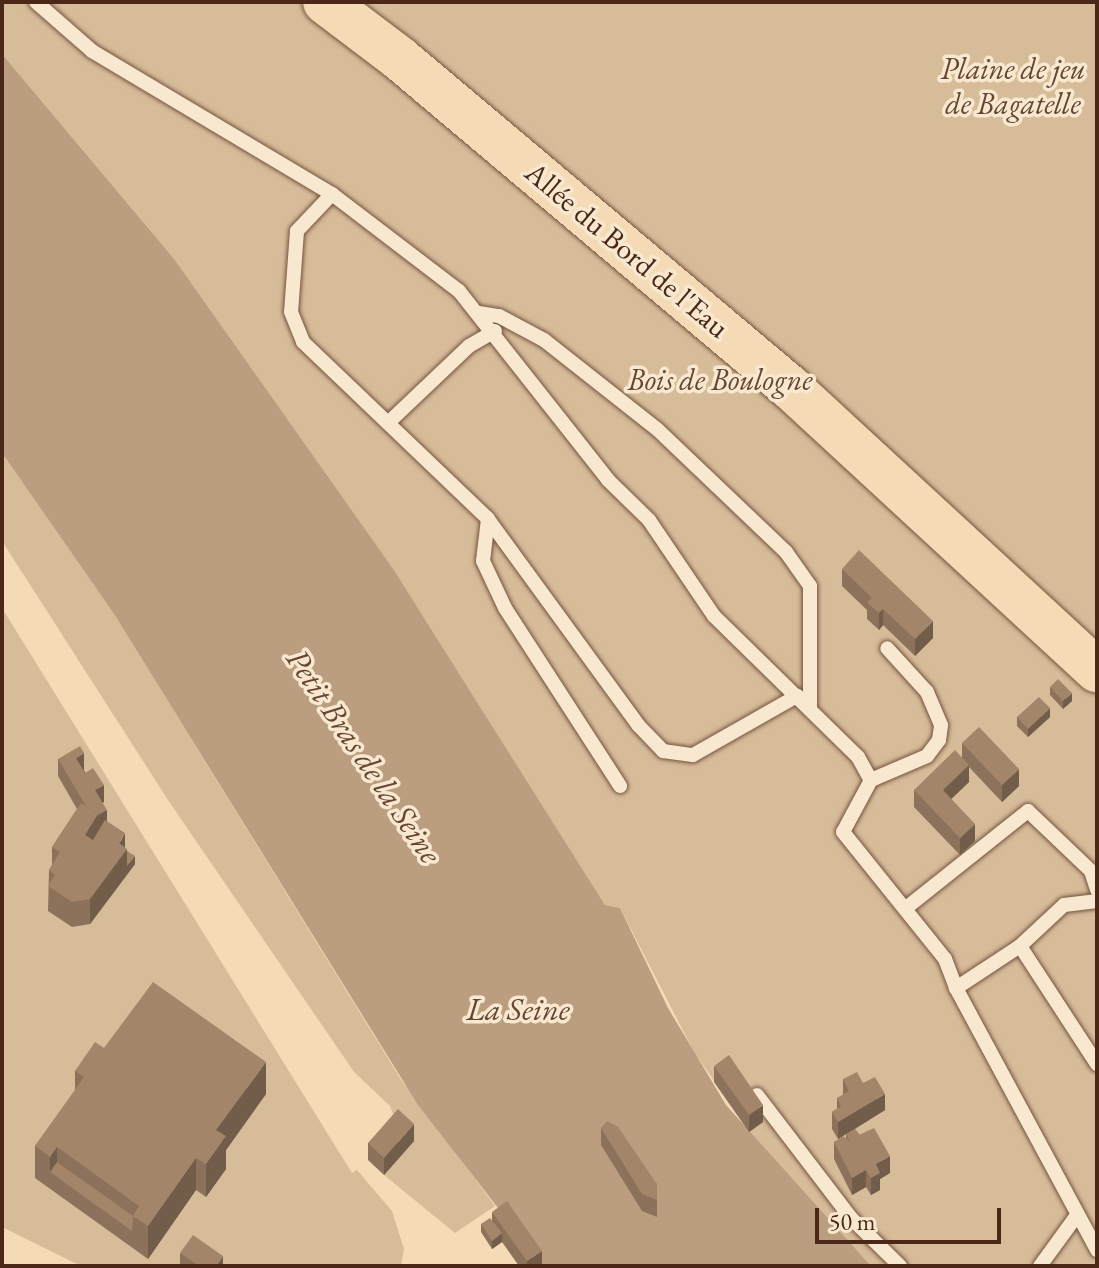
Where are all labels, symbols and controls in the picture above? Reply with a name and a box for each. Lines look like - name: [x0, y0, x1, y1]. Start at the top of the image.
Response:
- park label: Plaine de jeu de Bagatelle: [940, 51, 1086, 122]
- street label: Allée du Bord de l'Eau: [518, 154, 736, 346]
- park label: Bois de Boulogne: [628, 362, 812, 398]
- water label: Petit Bras de la Seine: [278, 641, 450, 871]
- water label: La Seine: [466, 990, 570, 1028]
- scale bar: [819, 1192, 1005, 1242]
- text: 50 m: [829, 1206, 876, 1237]

